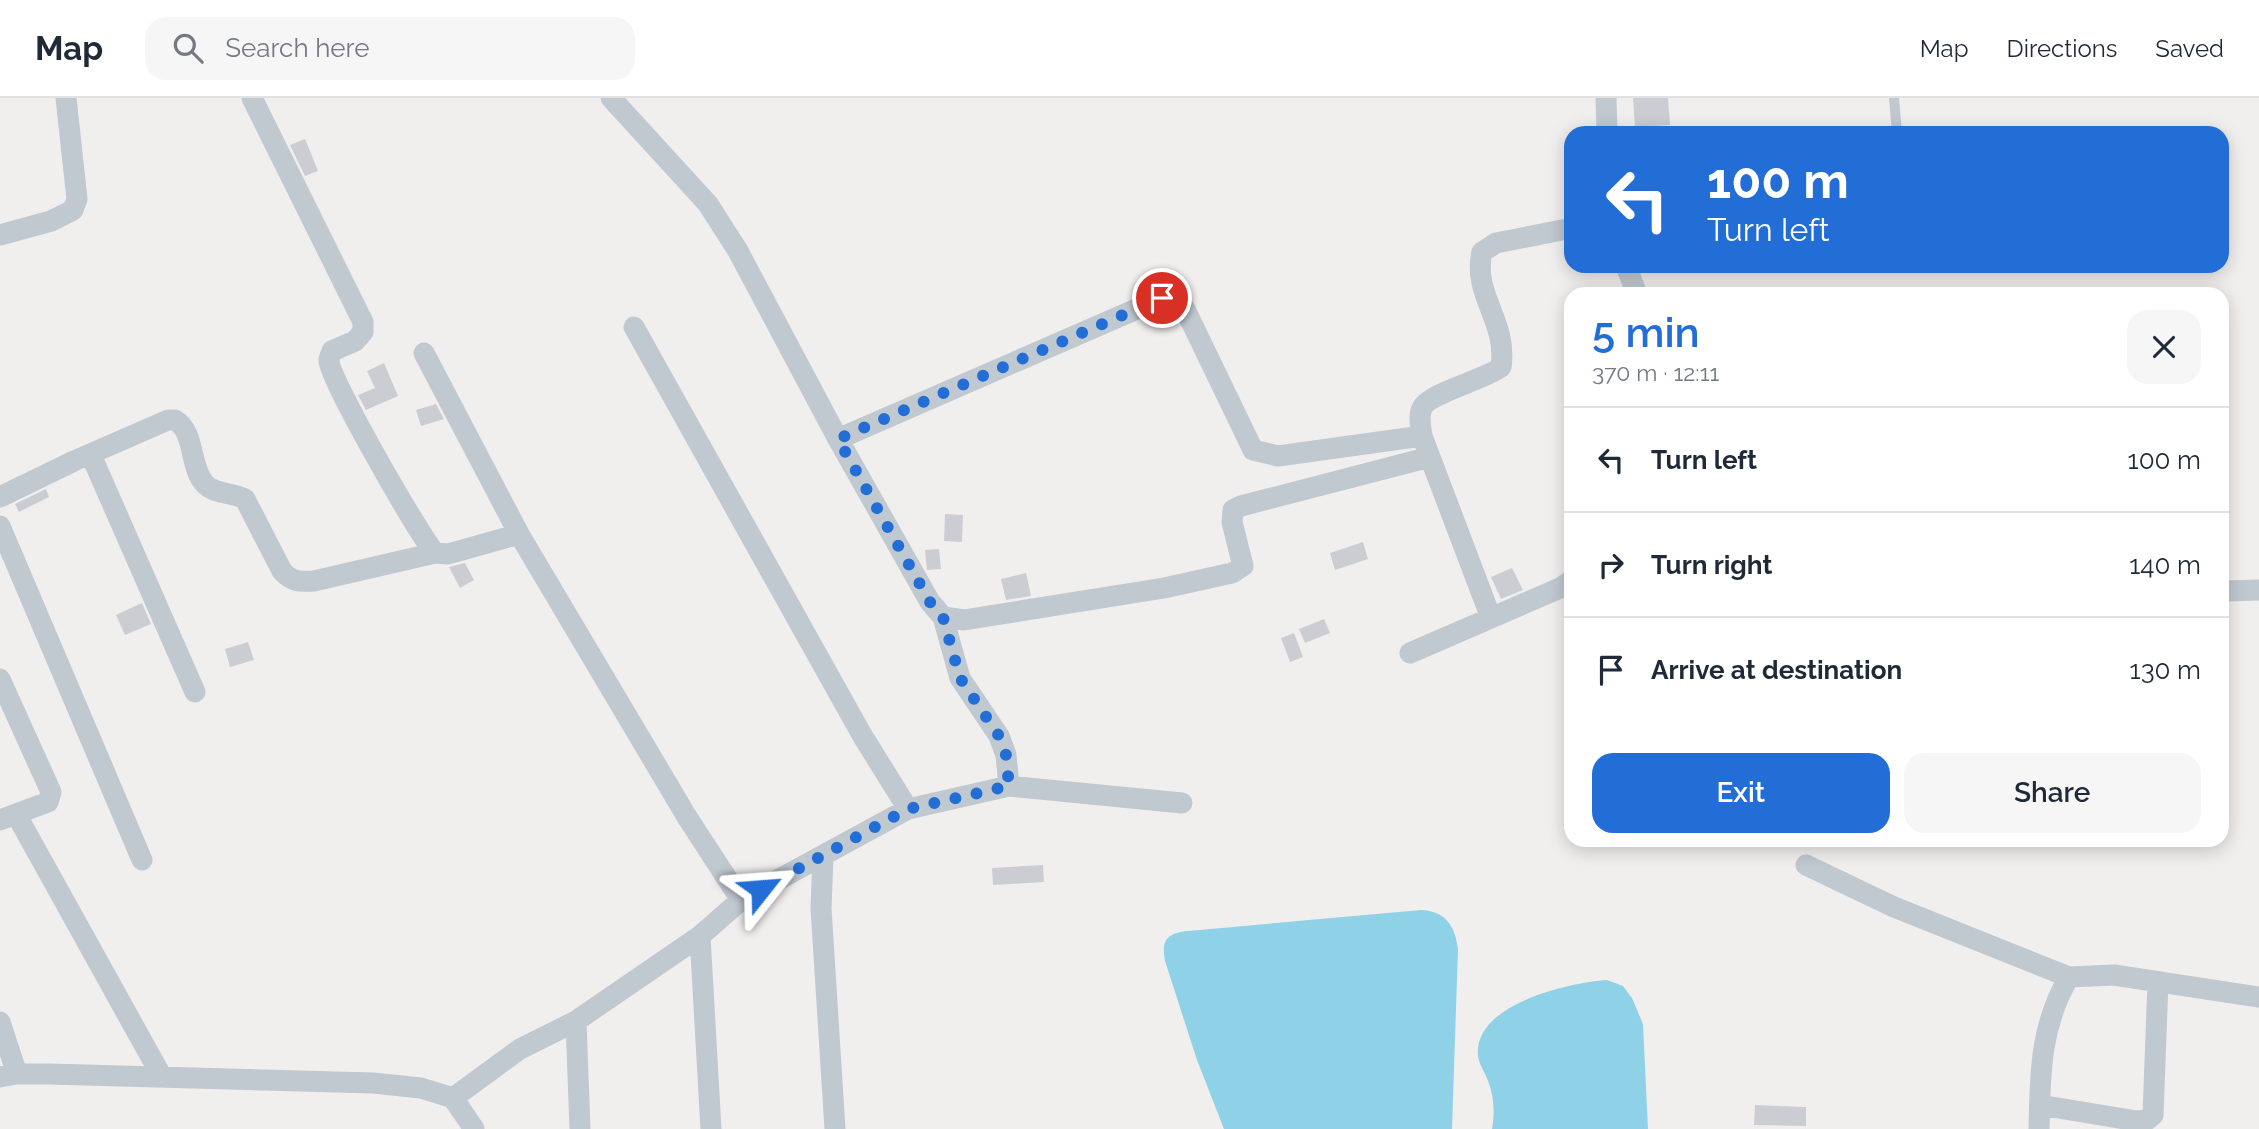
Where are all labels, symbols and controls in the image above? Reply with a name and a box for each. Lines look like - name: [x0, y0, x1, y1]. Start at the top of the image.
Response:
- search box: [145, 17, 635, 80]
- text: Map: [35, 29, 103, 68]
- icon: search: [169, 29, 207, 67]
- text: Search here: [225, 33, 370, 63]
- text: Map: [1920, 34, 1969, 63]
- text: Directions: [2007, 34, 2117, 63]
- text: Saved: [2155, 34, 2224, 63]
- text: 100 m: [1707, 152, 1849, 209]
- icon: left: [1592, 154, 1683, 245]
- text: Turn left: [1707, 211, 1829, 248]
- pin: [1132, 268, 1192, 328]
- icon: arrive: [1143, 279, 1181, 317]
- text: 5 min: [1592, 308, 1700, 357]
- button: close: [2127, 310, 2201, 384]
- text: 370 m · 12:11: [1592, 359, 1719, 386]
- icon: left: [1592, 441, 1630, 479]
- text: Turn left: [1651, 445, 1757, 475]
- text: 100 m: [2128, 445, 2201, 475]
- icon: right: [1592, 546, 1630, 584]
- text: Turn right: [1651, 550, 1772, 580]
- text: 140 m: [2129, 550, 2201, 580]
- icon: arrive: [1592, 651, 1630, 689]
- text: Arrive at destination: [1651, 655, 1902, 685]
- text: 130 m: [2130, 655, 2201, 685]
- button: Exit: [1592, 753, 1890, 833]
- button: Share: [1904, 753, 2201, 833]
- position arrow: [724, 852, 798, 926]

